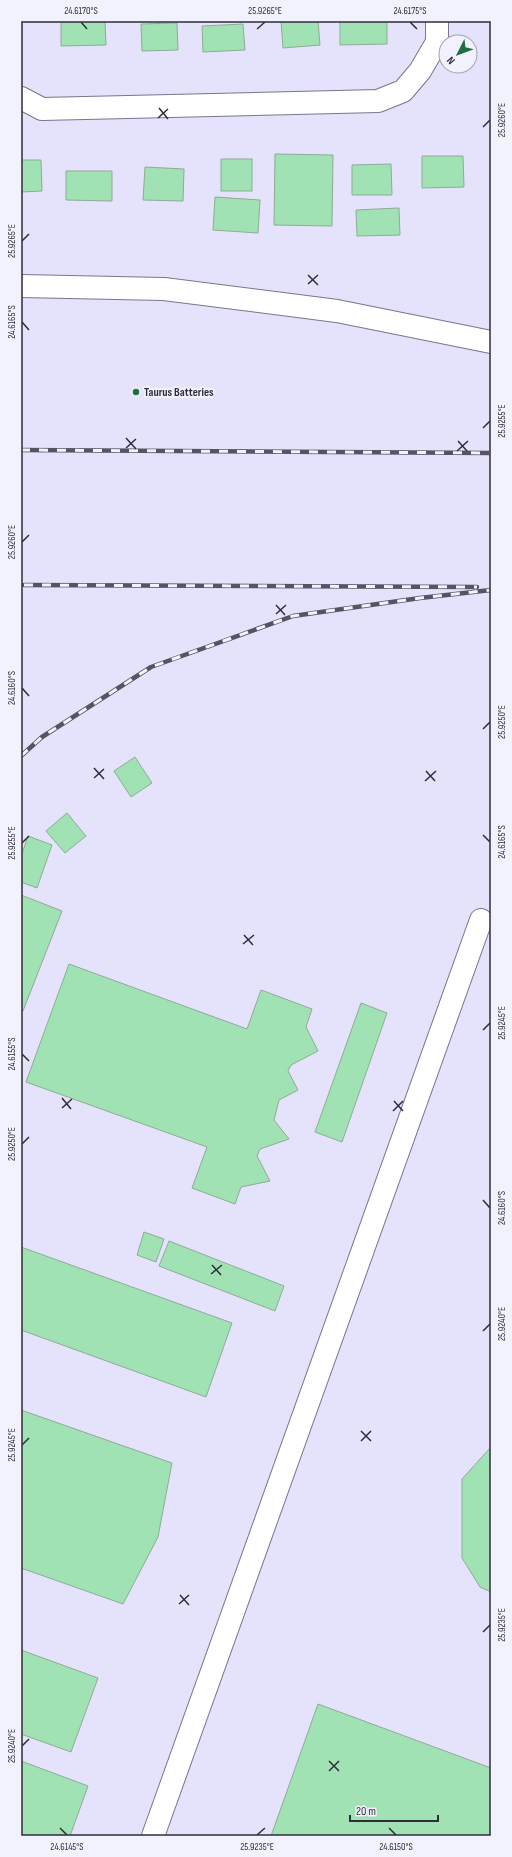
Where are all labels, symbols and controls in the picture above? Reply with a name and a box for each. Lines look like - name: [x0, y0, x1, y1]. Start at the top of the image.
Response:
- text: 24.6170°S: [64, 5, 98, 17]
- text: 25.9265°E: [248, 5, 282, 17]
- text: 24.6175°S: [393, 5, 427, 17]
- north arrow: [438, 34, 478, 74]
- text: N: [444, 54, 458, 67]
- text: 25.9260°E: [496, 103, 508, 137]
- text: 25.9265°E: [6, 224, 18, 258]
- text: 24.6165°S: [6, 305, 18, 339]
- place label: Taurus Batteries: [144, 385, 214, 400]
- marker: Taurus Batteries: [131, 387, 141, 397]
- text: 25.9255°E: [496, 404, 508, 438]
- text: 25.9260°E: [6, 525, 18, 559]
- text: 24.6160°S: [6, 671, 18, 705]
- text: 25.9250°E: [496, 705, 508, 739]
- text: 24.6165°S: [496, 825, 508, 859]
- text: 25.9255°E: [6, 826, 18, 860]
- text: 25.9245°E: [496, 1006, 508, 1040]
- text: 24.6155°S: [6, 1037, 18, 1071]
- text: 25.9250°E: [6, 1127, 18, 1161]
- text: 24.6160°S: [496, 1191, 508, 1225]
- text: 25.9240°E: [496, 1307, 508, 1341]
- text: 25.9245°E: [6, 1428, 18, 1462]
- text: 25.9235°E: [496, 1608, 508, 1642]
- text: 25.9240°E: [6, 1729, 18, 1763]
- scale bar: [350, 1797, 438, 1823]
- text: 20 m: [356, 1804, 376, 1819]
- text: 24.6145°S: [50, 1841, 84, 1853]
- text: 25.9235°E: [240, 1841, 274, 1853]
- text: 24.6150°S: [379, 1841, 413, 1853]

